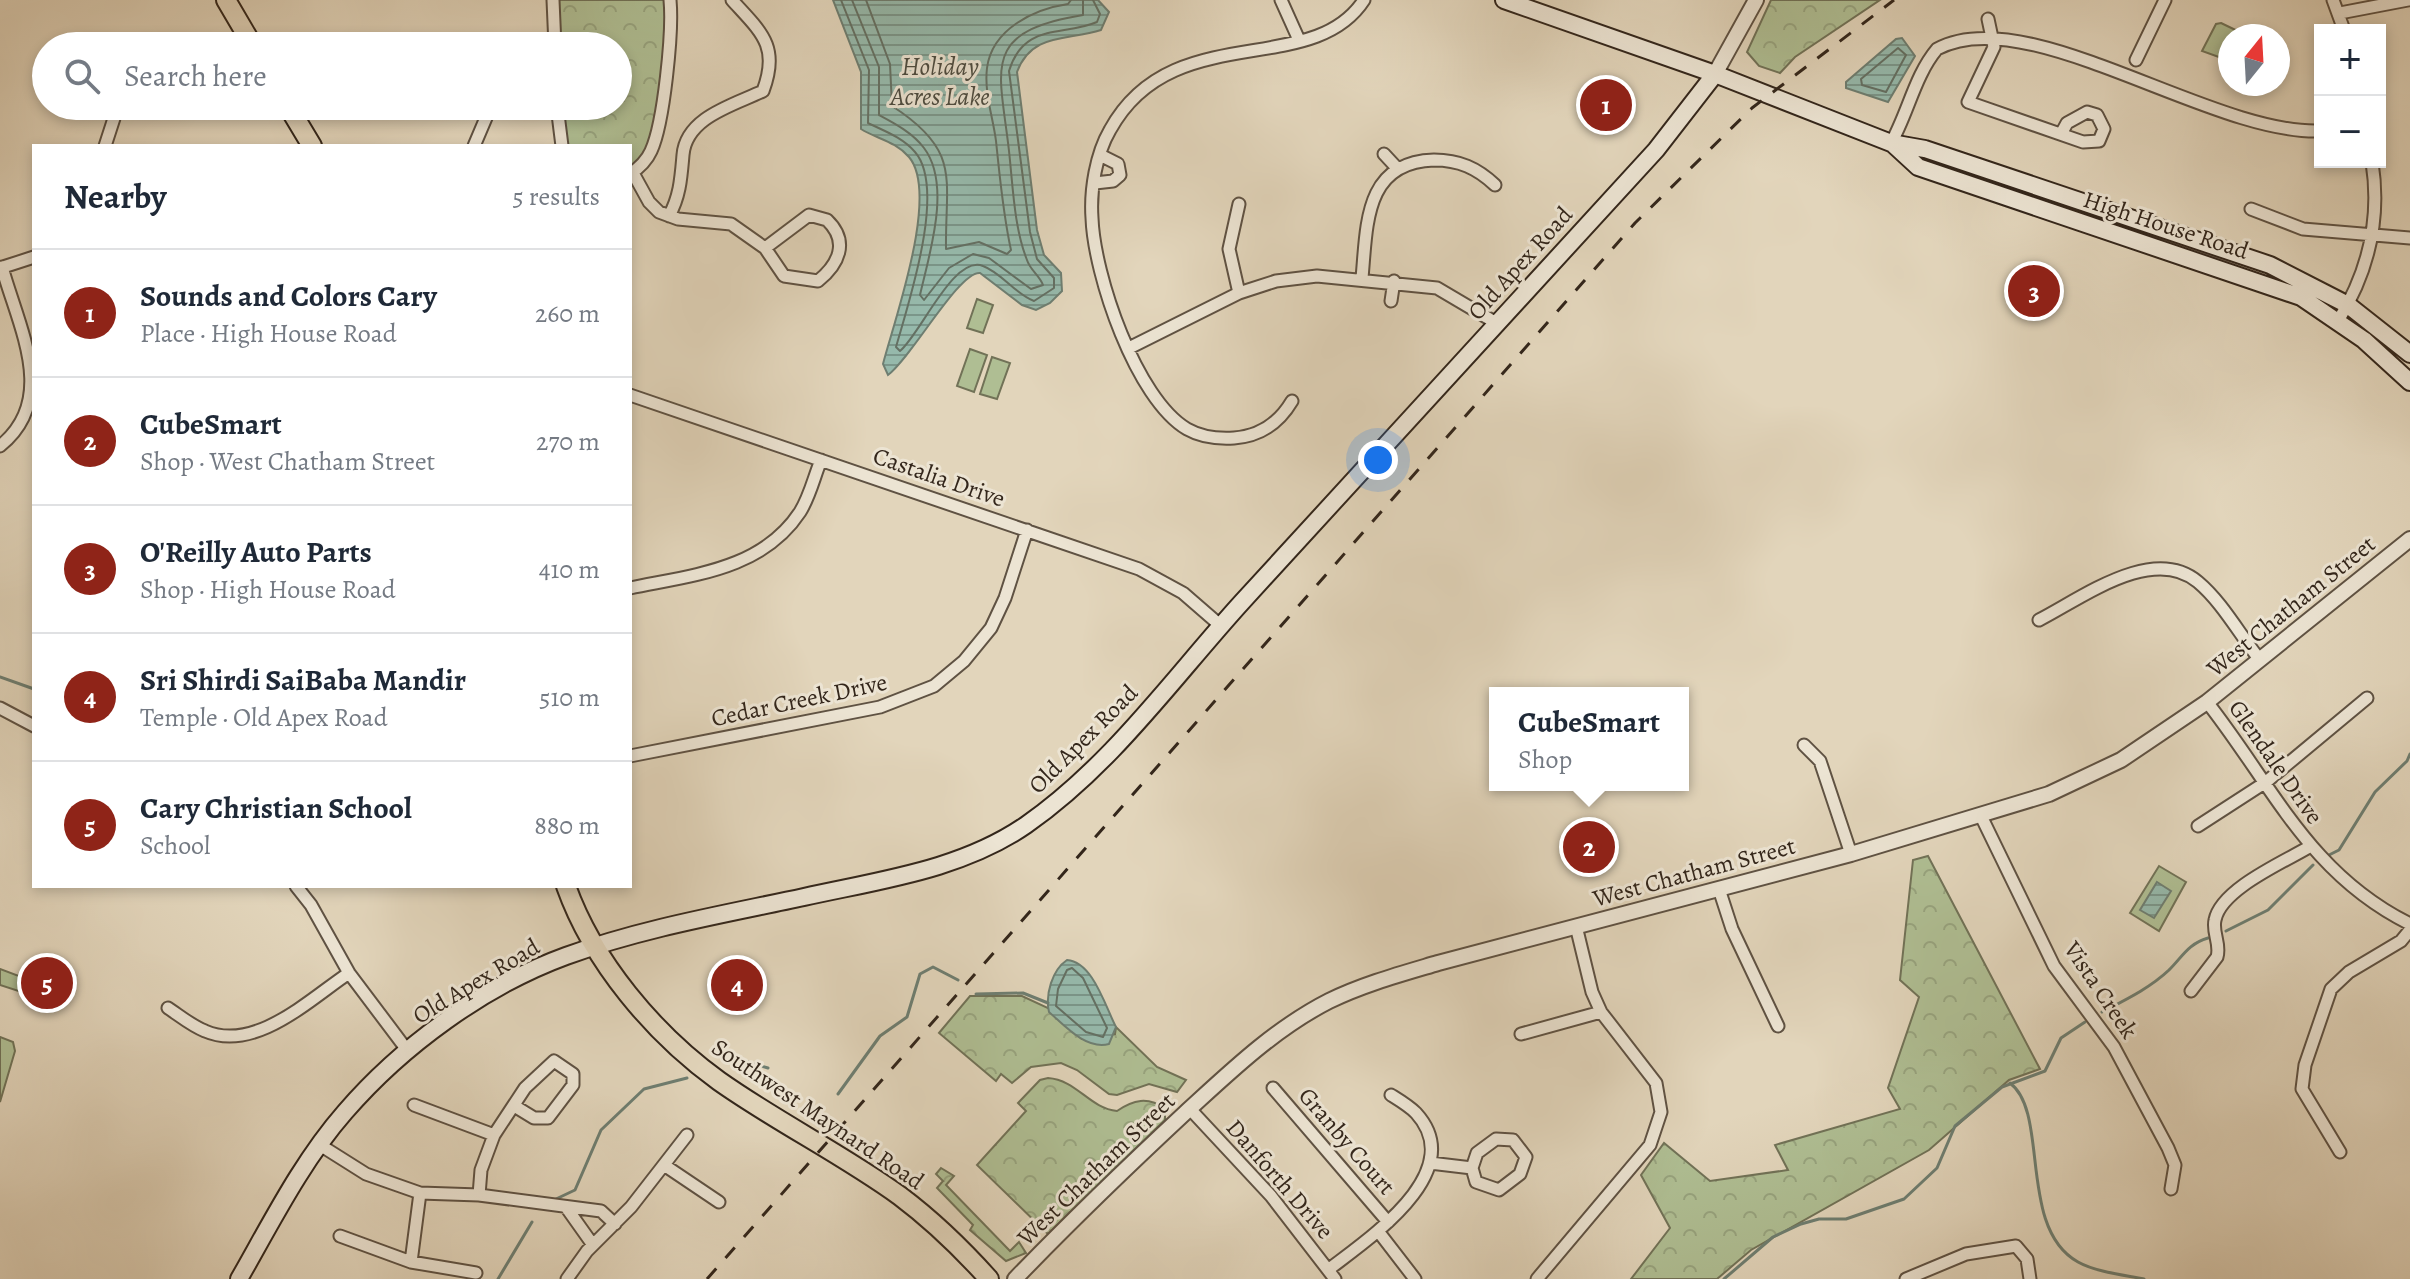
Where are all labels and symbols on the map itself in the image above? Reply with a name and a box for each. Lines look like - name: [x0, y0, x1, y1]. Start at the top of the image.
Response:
- north arrow: [2218, 24, 2290, 96]
- water label: Holiday Acres Lake: [888, 49, 990, 114]
- pin: 1: [1580, 75, 1632, 135]
- street label: High House Road: [2079, 183, 2253, 267]
- street label: Old Apex Road: [1460, 199, 1580, 327]
- pin: 3: [2008, 261, 2060, 321]
- street label: Castalia Drive: [869, 440, 1009, 514]
- your location: [1358, 440, 1398, 480]
- street label: West Chatham Street: [2199, 528, 2382, 685]
- street label: Cedar Creek Drive: [708, 666, 890, 734]
- street label: Old Apex Road: [1021, 677, 1145, 801]
- street label: Glendale Drive: [2221, 693, 2331, 831]
- pin: 2: [1563, 817, 1615, 877]
- street label: West Chatham Street: [1588, 830, 1799, 915]
- street label: Old Apex Road: [407, 930, 545, 1031]
- street label: Vista Creek: [2056, 934, 2145, 1045]
- pin: 5: [21, 953, 73, 1013]
- pin: 4: [711, 955, 763, 1015]
- street label: Southwest Maynard Road: [706, 1031, 930, 1197]
- street label: Granby Court: [1291, 1080, 1403, 1202]
- street label: West Chatham Street: [1009, 1085, 1182, 1254]
- street label: Danforth Drive: [1219, 1112, 1341, 1246]

